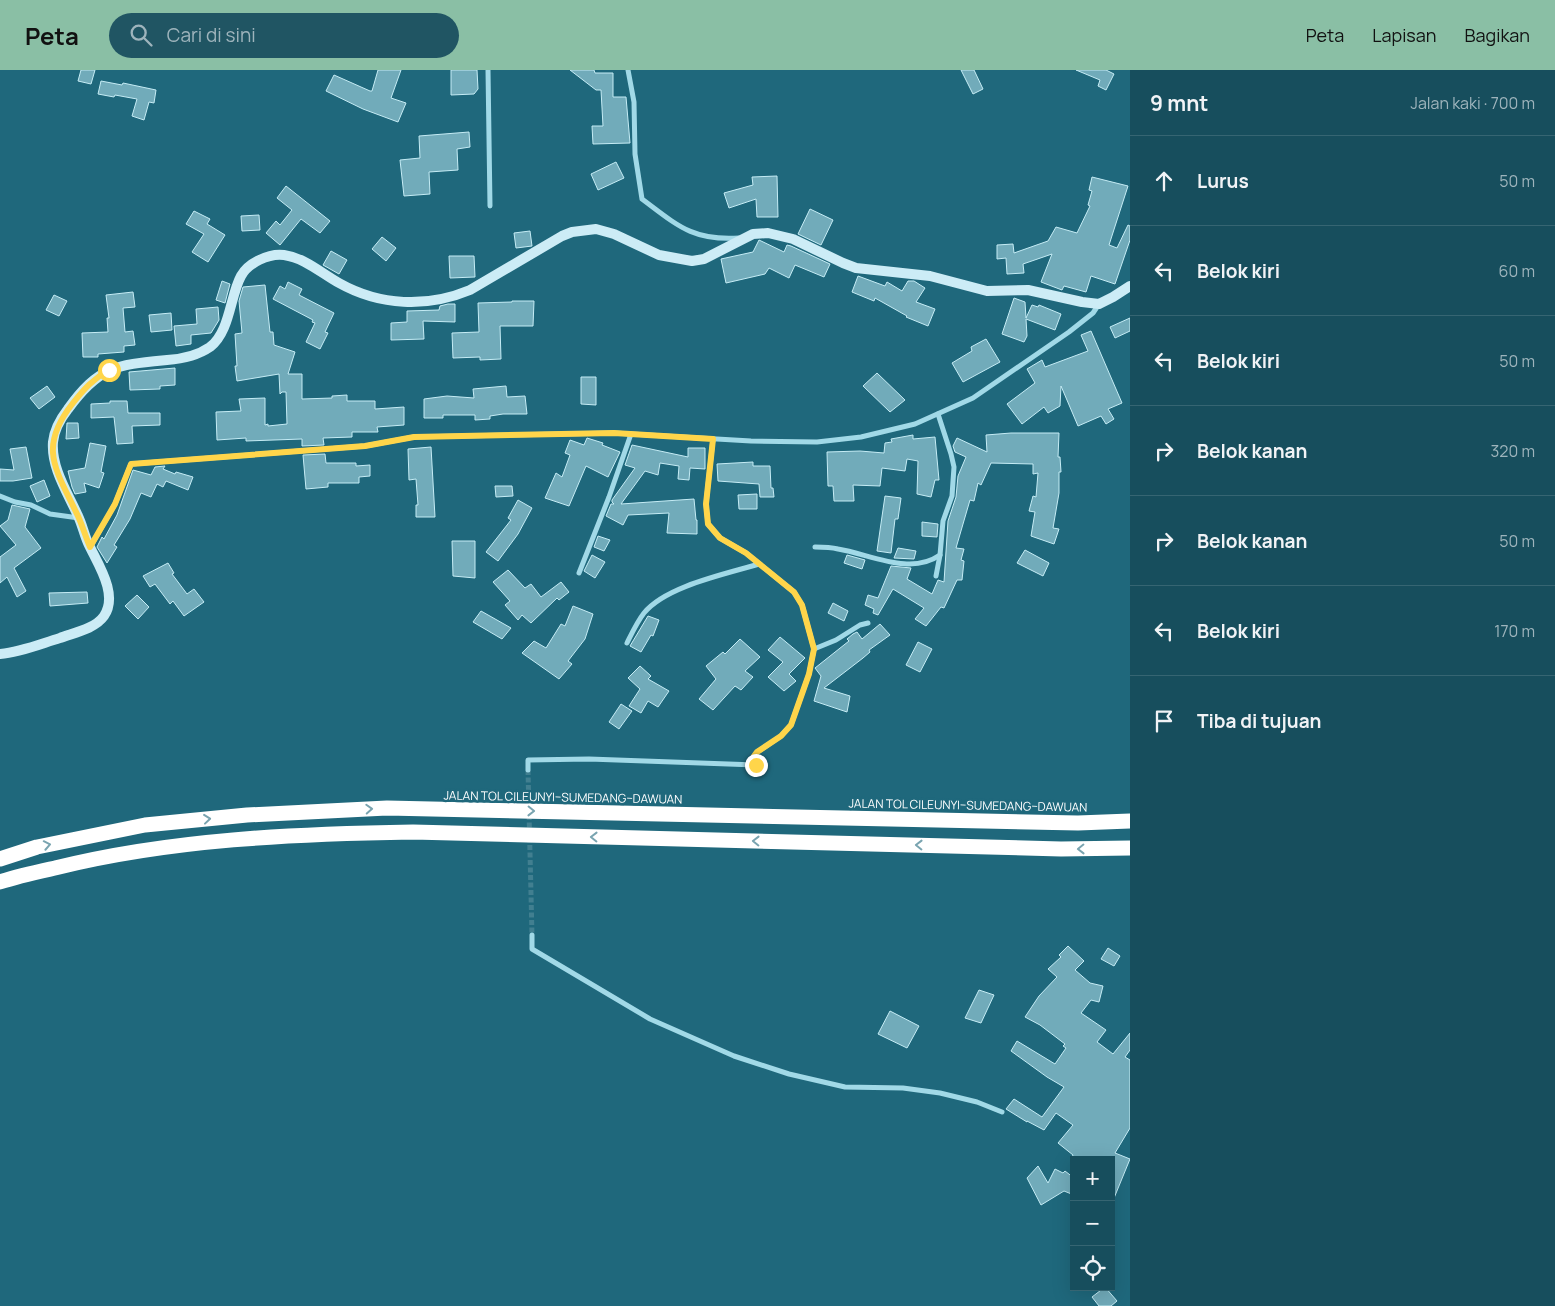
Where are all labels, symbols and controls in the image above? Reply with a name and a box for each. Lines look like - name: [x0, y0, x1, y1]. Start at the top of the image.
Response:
- search box: [109, 13, 459, 58]
- text: Peta: [25, 19, 79, 52]
- icon: search: [127, 21, 155, 49]
- text: Cari di sini: [167, 22, 256, 48]
- text: Peta: [1306, 23, 1344, 47]
- text: Lapisan: [1372, 23, 1436, 47]
- text: Bagikan: [1464, 23, 1530, 47]
- text: 9 mnt: [1150, 89, 1208, 117]
- text: Jalan kaki · 700 m: [1411, 92, 1535, 114]
- icon: ahead: [1150, 167, 1178, 195]
- text: Lurus: [1197, 168, 1249, 194]
- text: 50 m: [1499, 170, 1535, 192]
- icon: left: [1150, 257, 1178, 285]
- text: Belok kiri: [1197, 258, 1280, 284]
- text: 60 m: [1499, 260, 1535, 282]
- icon: left: [1150, 347, 1178, 375]
- text: Belok kiri: [1197, 348, 1280, 374]
- text: 50 m: [1499, 350, 1535, 372]
- route start: [98, 359, 121, 382]
- icon: right: [1150, 437, 1178, 465]
- text: Belok kanan: [1197, 438, 1307, 464]
- text: 320 m: [1491, 440, 1535, 462]
- icon: right: [1150, 527, 1178, 555]
- text: Belok kanan: [1197, 528, 1307, 554]
- text: 50 m: [1499, 530, 1535, 552]
- icon: left: [1150, 617, 1178, 645]
- text: Belok kiri: [1197, 618, 1280, 644]
- text: 170 m: [1494, 620, 1535, 642]
- icon: arrive: [1150, 707, 1178, 735]
- text: Tiba di tujuan: [1197, 708, 1321, 734]
- route end: [745, 754, 768, 777]
- street label: JALAN TOL CILEUNYI–SUMEDANG–DAWUAN: [443, 786, 683, 808]
- street label: JALAN TOL CILEUNYI–SUMEDANG–DAWUAN: [848, 794, 1088, 816]
- one-way arrow: [365, 804, 373, 815]
- one-way arrow: [528, 806, 536, 816]
- one-way arrow: [203, 814, 211, 825]
- one-way arrow: [590, 831, 598, 842]
- one-way arrow: [752, 836, 760, 846]
- one-way arrow: [42, 840, 51, 851]
- one-way arrow: [915, 840, 922, 850]
- one-way arrow: [1077, 843, 1085, 854]
- map controls: [1070, 1156, 1115, 1291]
- button: +: [1070, 1156, 1115, 1201]
- button: −: [1070, 1201, 1115, 1246]
- button: locate: [1070, 1246, 1115, 1291]

